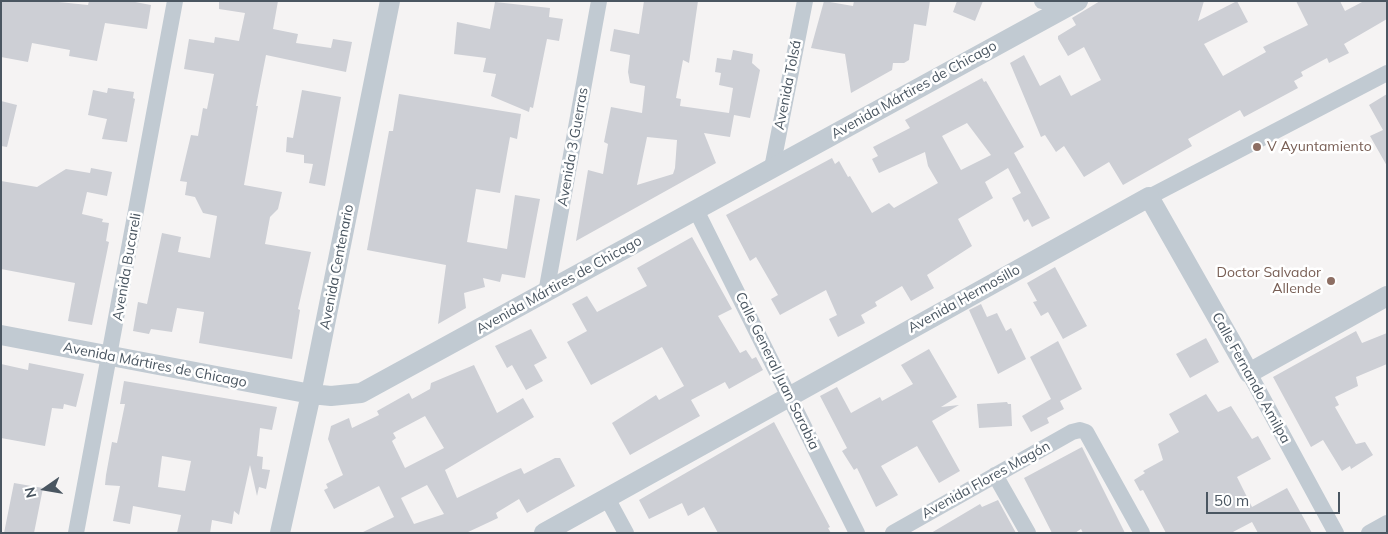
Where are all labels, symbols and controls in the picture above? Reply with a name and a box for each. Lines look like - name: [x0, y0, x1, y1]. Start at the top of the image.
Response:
- street label: Avenida Mártires de Chicago: [828, 37, 1000, 143]
- street label: Avenida Tolsá: [771, 39, 805, 131]
- street label: Avenida 3 Guerras: [554, 86, 592, 208]
- place label: V Ayuntamiento: [1267, 139, 1372, 155]
- marker: V Ayuntamiento: [1251, 141, 1263, 153]
- street label: Avenida Centenario: [317, 203, 357, 331]
- street label: Avenida Bucareli: [109, 212, 145, 322]
- street label: Avenida Mártires de Chicago: [473, 232, 645, 338]
- street label: Avenida Hermosillo: [905, 261, 1023, 337]
- place label: Doctor Salvador Allende: [1216, 265, 1321, 298]
- marker: Doctor Salvador Allende: [1325, 275, 1337, 287]
- street label: Calle General Juan Sarabia: [731, 289, 823, 453]
- street label: Calle Fernando Amilpa: [1208, 310, 1294, 446]
- street label: Avenida Mártires de Chicago: [62, 339, 248, 391]
- street label: Avenida Flores Magón: [919, 438, 1053, 522]
- north arrow: [20, 464, 70, 514]
- scale bar: [1208, 482, 1342, 514]
- text: N: [20, 485, 40, 500]
- text: 50 m: [1214, 491, 1249, 510]

